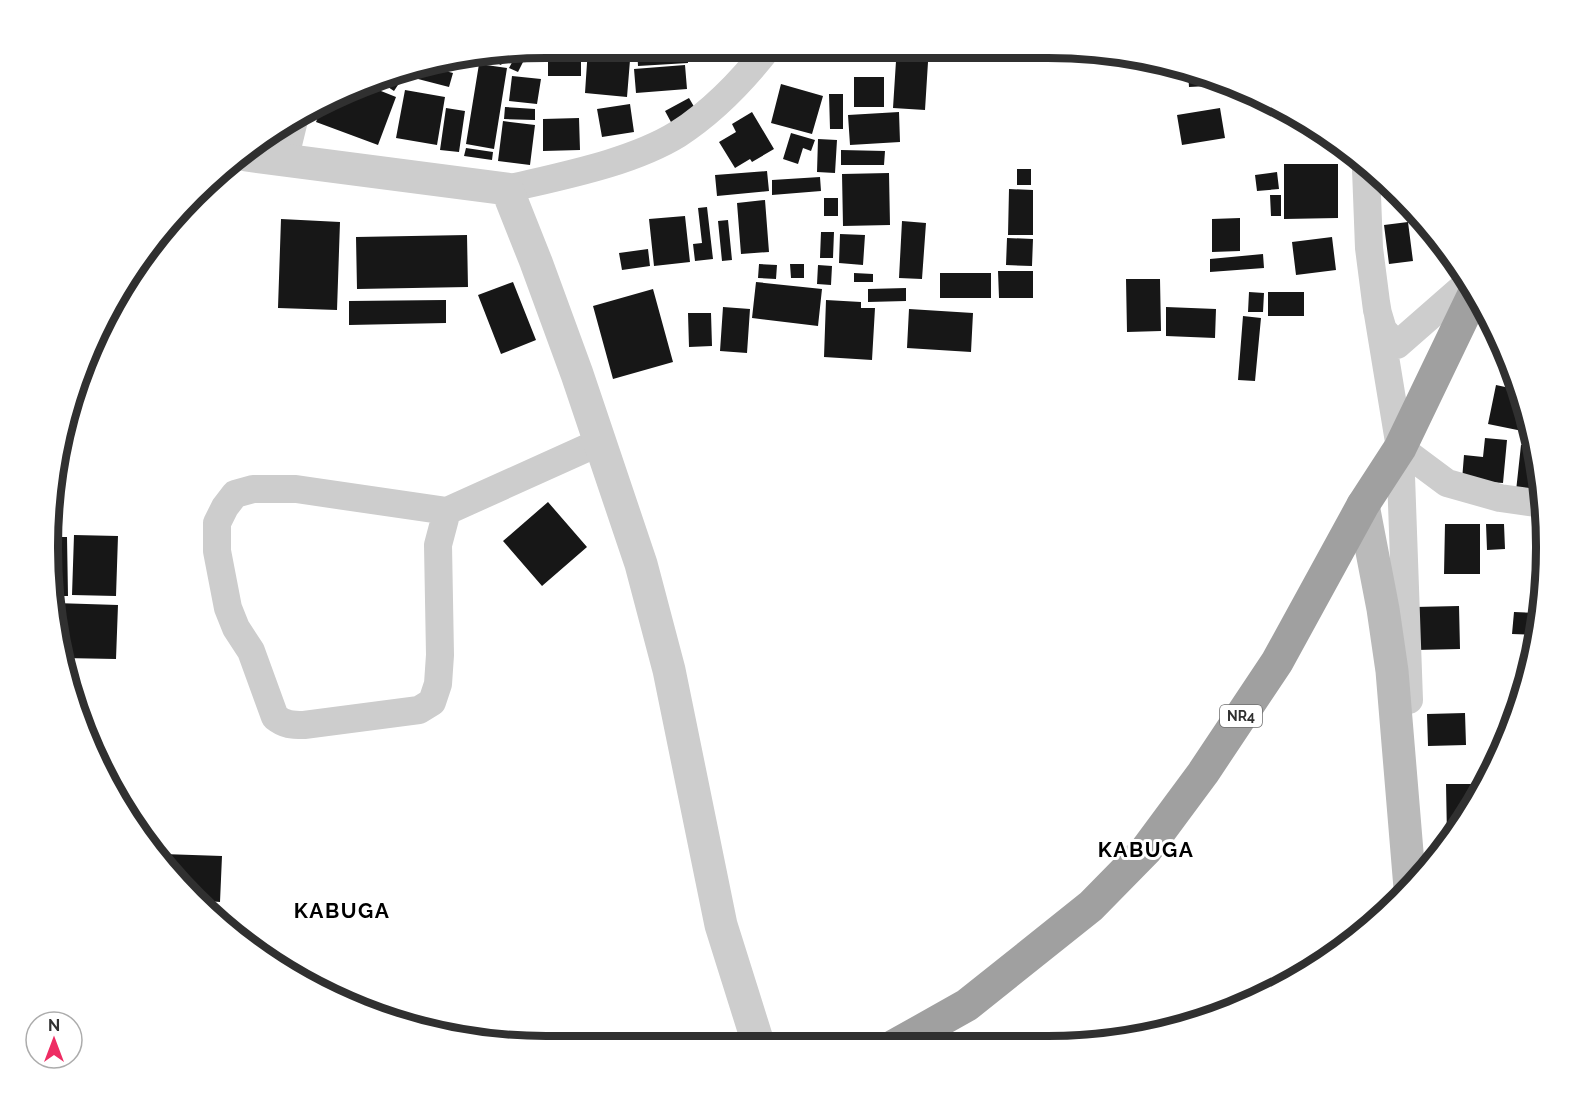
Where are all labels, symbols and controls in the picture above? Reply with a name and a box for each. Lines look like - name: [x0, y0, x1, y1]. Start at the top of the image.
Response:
- road number: NR4: [1220, 705, 1262, 727]
- district label: KABUGA: [1098, 837, 1194, 862]
- district label: KABUGA: [294, 898, 390, 923]
- north arrow: [24, 1010, 84, 1070]
- text: N: [48, 1016, 60, 1035]

